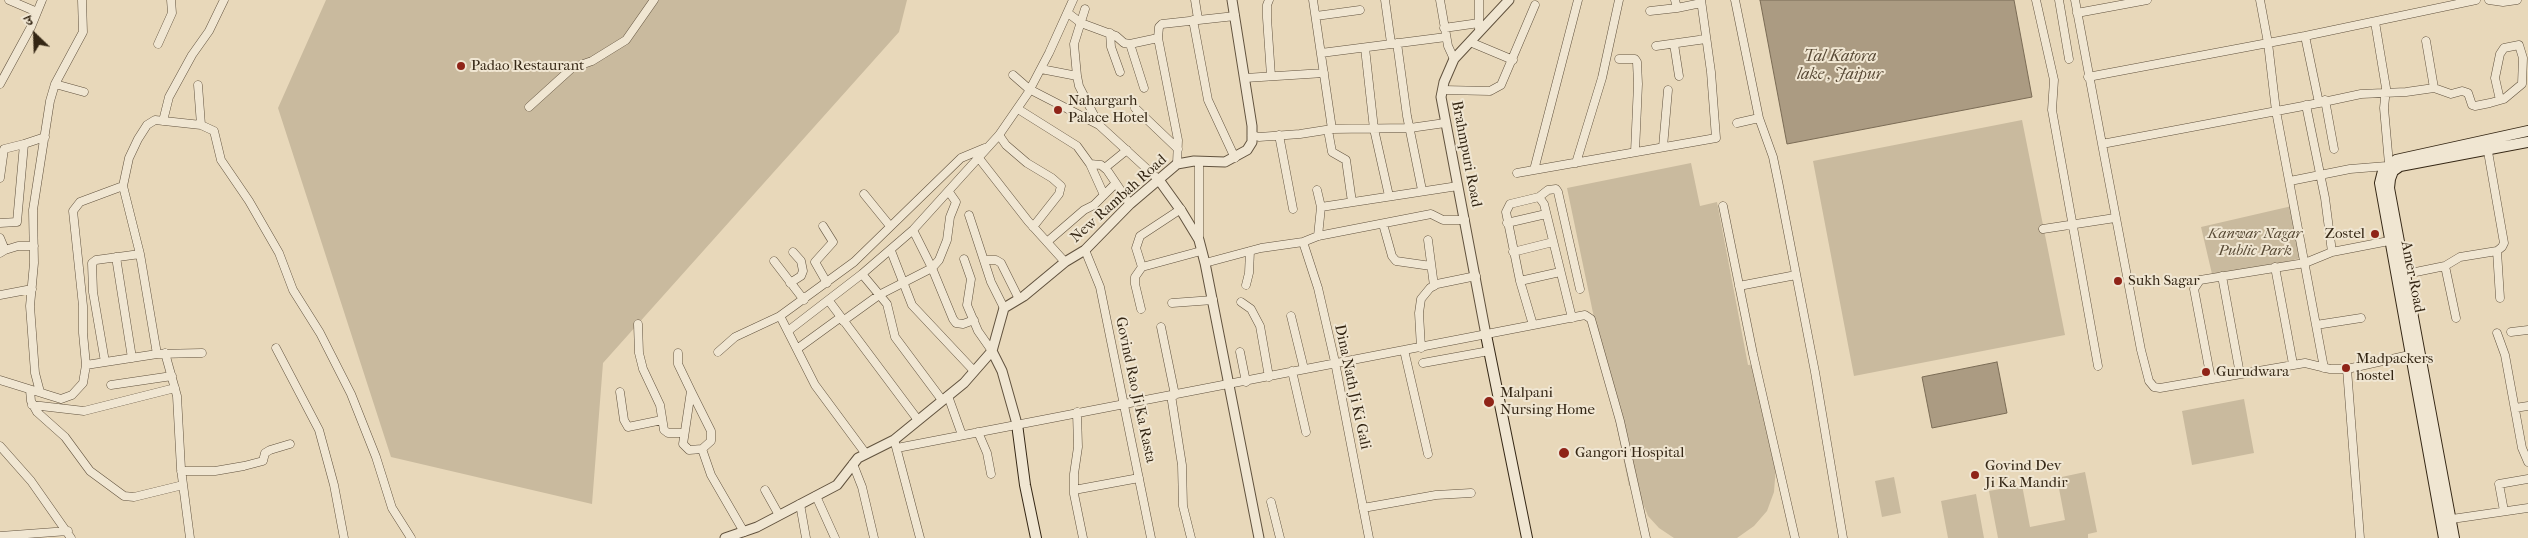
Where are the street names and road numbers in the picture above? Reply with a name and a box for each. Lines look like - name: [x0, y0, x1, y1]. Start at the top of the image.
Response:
- street label: Brahmpuri Road: [1447, 99, 1485, 209]
- street label: New Rambah Road: [1067, 151, 1171, 247]
- street label: Amer Road: [2396, 240, 2428, 314]
- street label: Govind Rao Ji Ka Rasta: [1111, 315, 1159, 465]
- street label: Dina Nath Ji Ki Gali: [1330, 323, 1374, 451]

